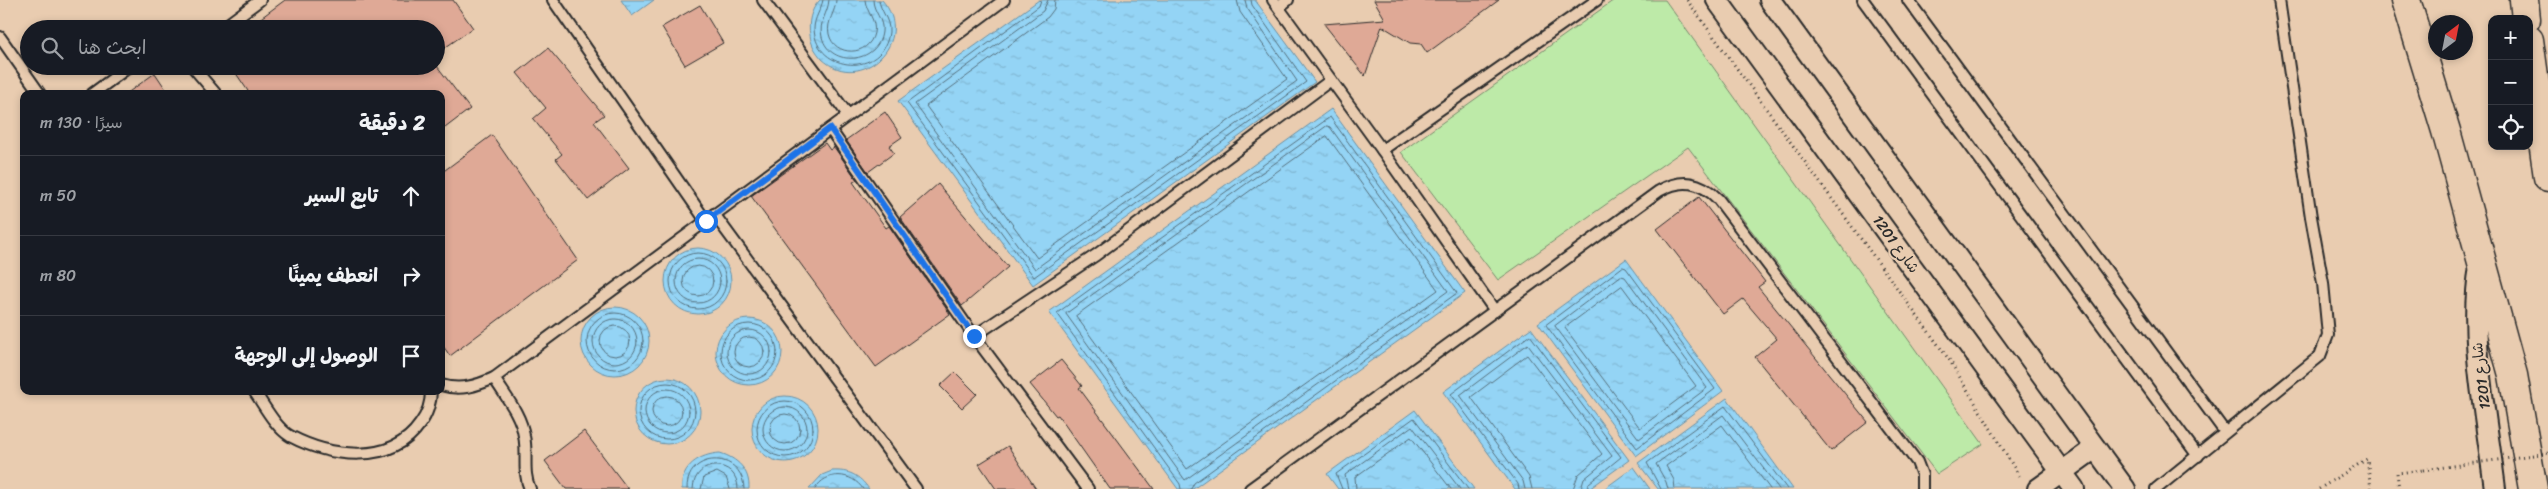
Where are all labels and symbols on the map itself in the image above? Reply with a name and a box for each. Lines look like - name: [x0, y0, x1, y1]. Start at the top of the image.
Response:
- north arrow: [2428, 15, 2473, 60]
- street label: شارع 1201: [1866, 209, 1926, 279]
- route start: [695, 210, 718, 233]
- route end: [963, 325, 986, 348]
- street label: شارع 1201: [2464, 341, 2498, 411]

